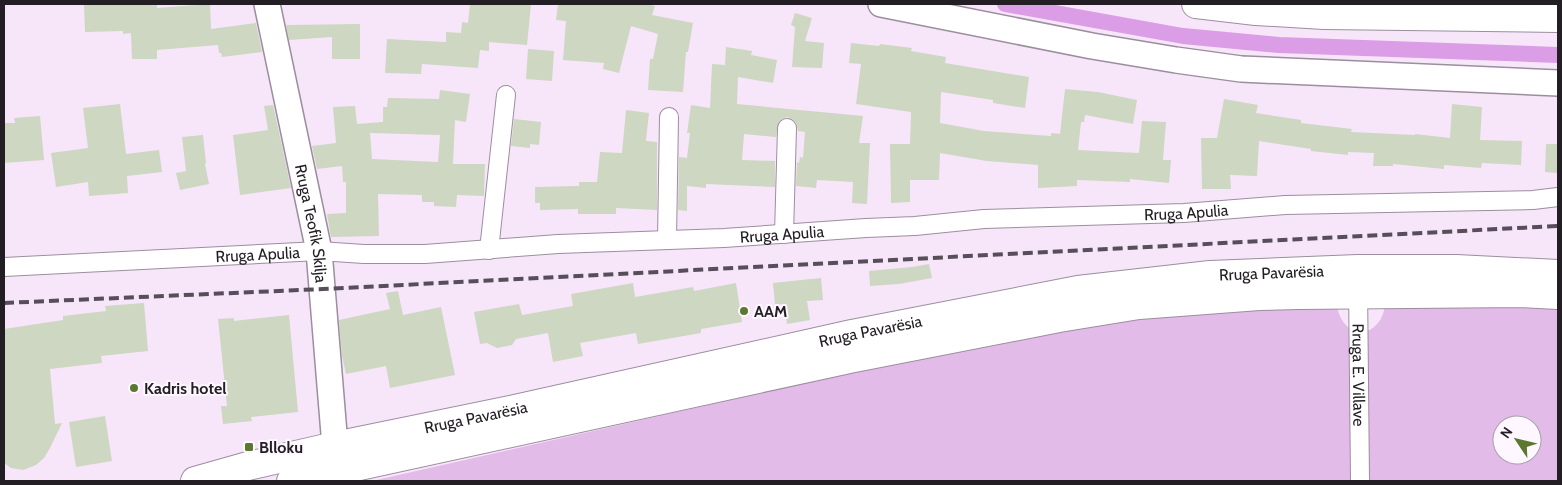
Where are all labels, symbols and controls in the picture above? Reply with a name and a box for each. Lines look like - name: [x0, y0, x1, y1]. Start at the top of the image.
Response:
- street label: Rruga Teofik Skilja: [291, 162, 331, 284]
- street label: Rruga Apulia: [1144, 200, 1229, 224]
- street label: Rruga Apulia: [739, 221, 825, 246]
- street label: Rruga Apulia: [215, 242, 301, 266]
- street label: Rruga Pavarësia: [1219, 261, 1325, 284]
- place label: AAM: [754, 302, 787, 321]
- marker: AAM: [738, 305, 750, 317]
- street label: Rruga Pavarësia: [817, 311, 924, 351]
- street label: Rruga E. Villave: [1349, 323, 1369, 427]
- place label: Kadris hotel: [144, 379, 226, 398]
- marker: Kadris hotel: [128, 382, 140, 394]
- street label: Rruga Pavarësia: [422, 397, 529, 437]
- north arrow: [1492, 415, 1542, 465]
- text: N: [1496, 423, 1517, 442]
- place label: Blloku: [259, 438, 303, 457]
- marker: Blloku: [243, 441, 255, 453]

